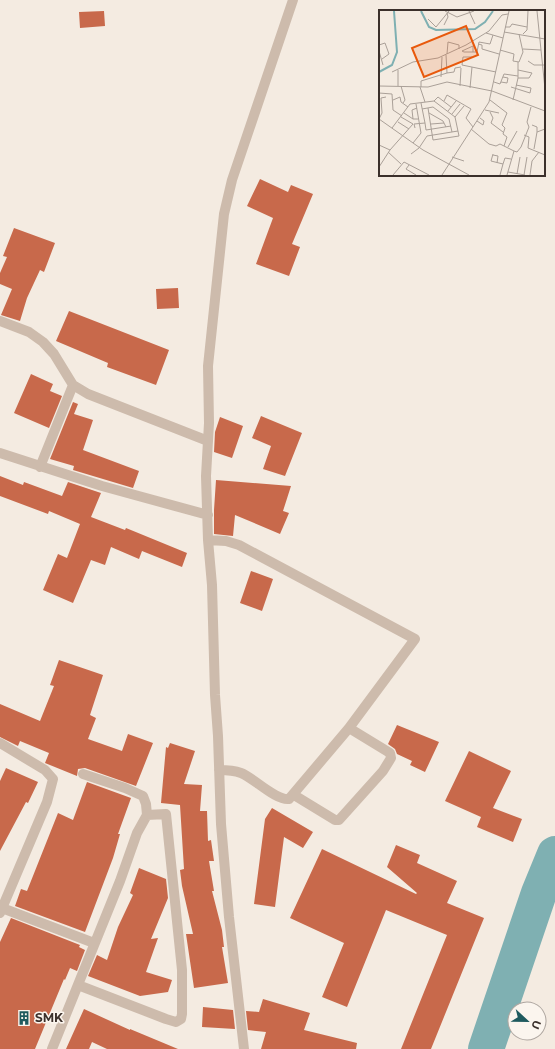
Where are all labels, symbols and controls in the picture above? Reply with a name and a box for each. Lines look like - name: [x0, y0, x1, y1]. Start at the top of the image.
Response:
- inset map: [379, 10, 545, 176]
- north arrow: [507, 1001, 547, 1041]
- building icon: SMK: [16, 1010, 32, 1026]
- place label: SMK: [35, 1010, 64, 1025]
- text: U: [528, 1018, 544, 1031]

